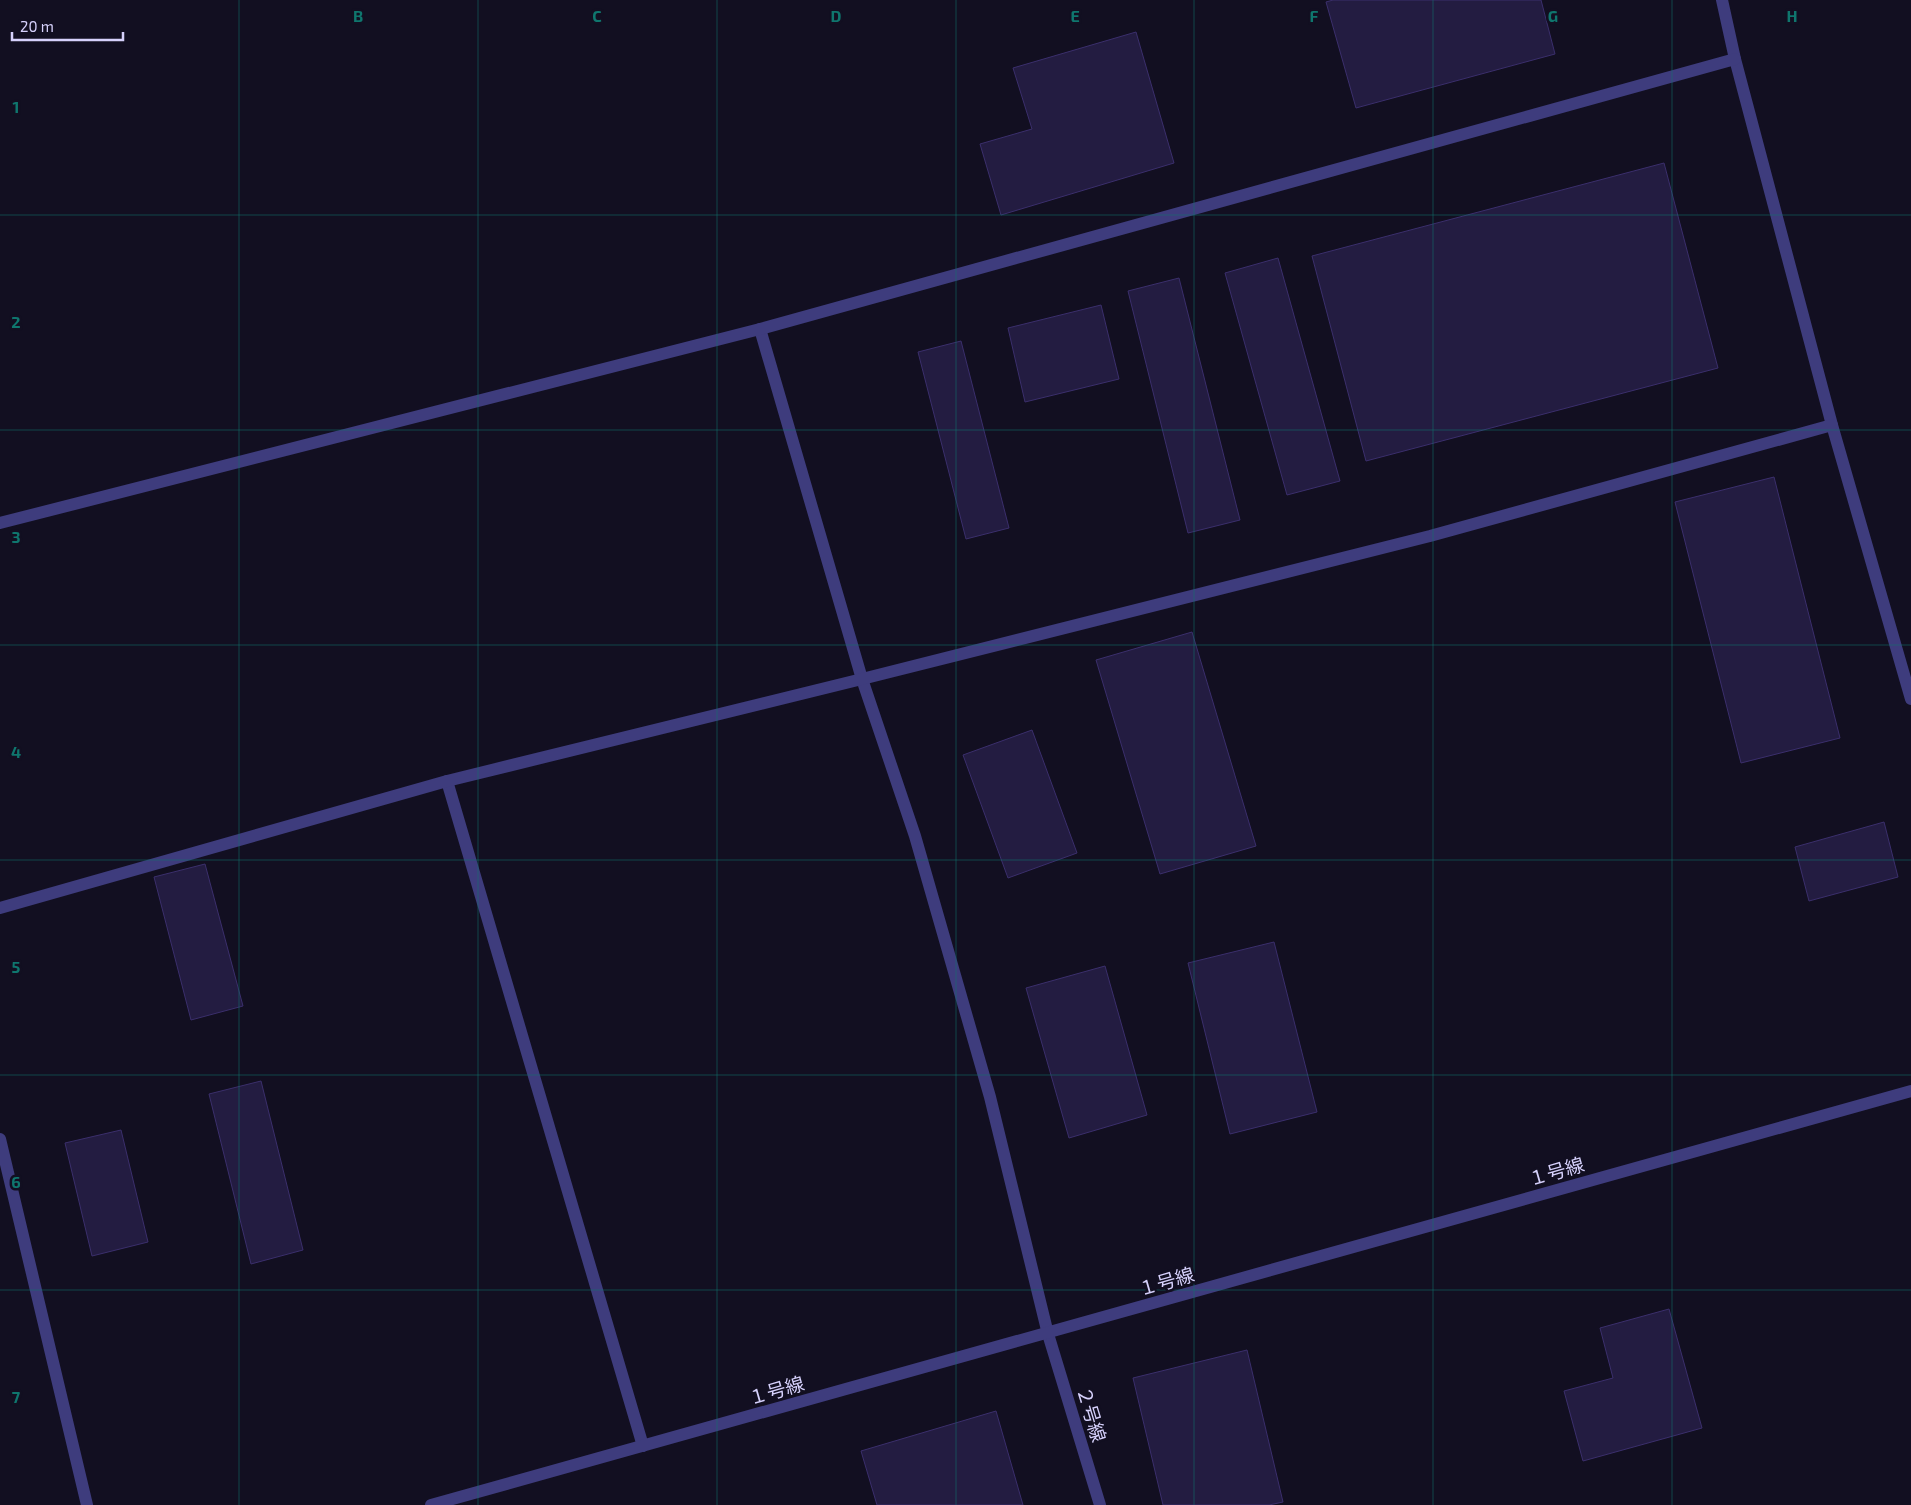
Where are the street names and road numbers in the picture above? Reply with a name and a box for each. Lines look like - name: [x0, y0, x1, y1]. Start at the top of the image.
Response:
- street label: １号線: [1525, 1152, 1587, 1190]
- street label: １号線: [1135, 1262, 1197, 1300]
- street label: １号線: [745, 1371, 807, 1409]
- street label: ２号線: [1073, 1383, 1111, 1445]

